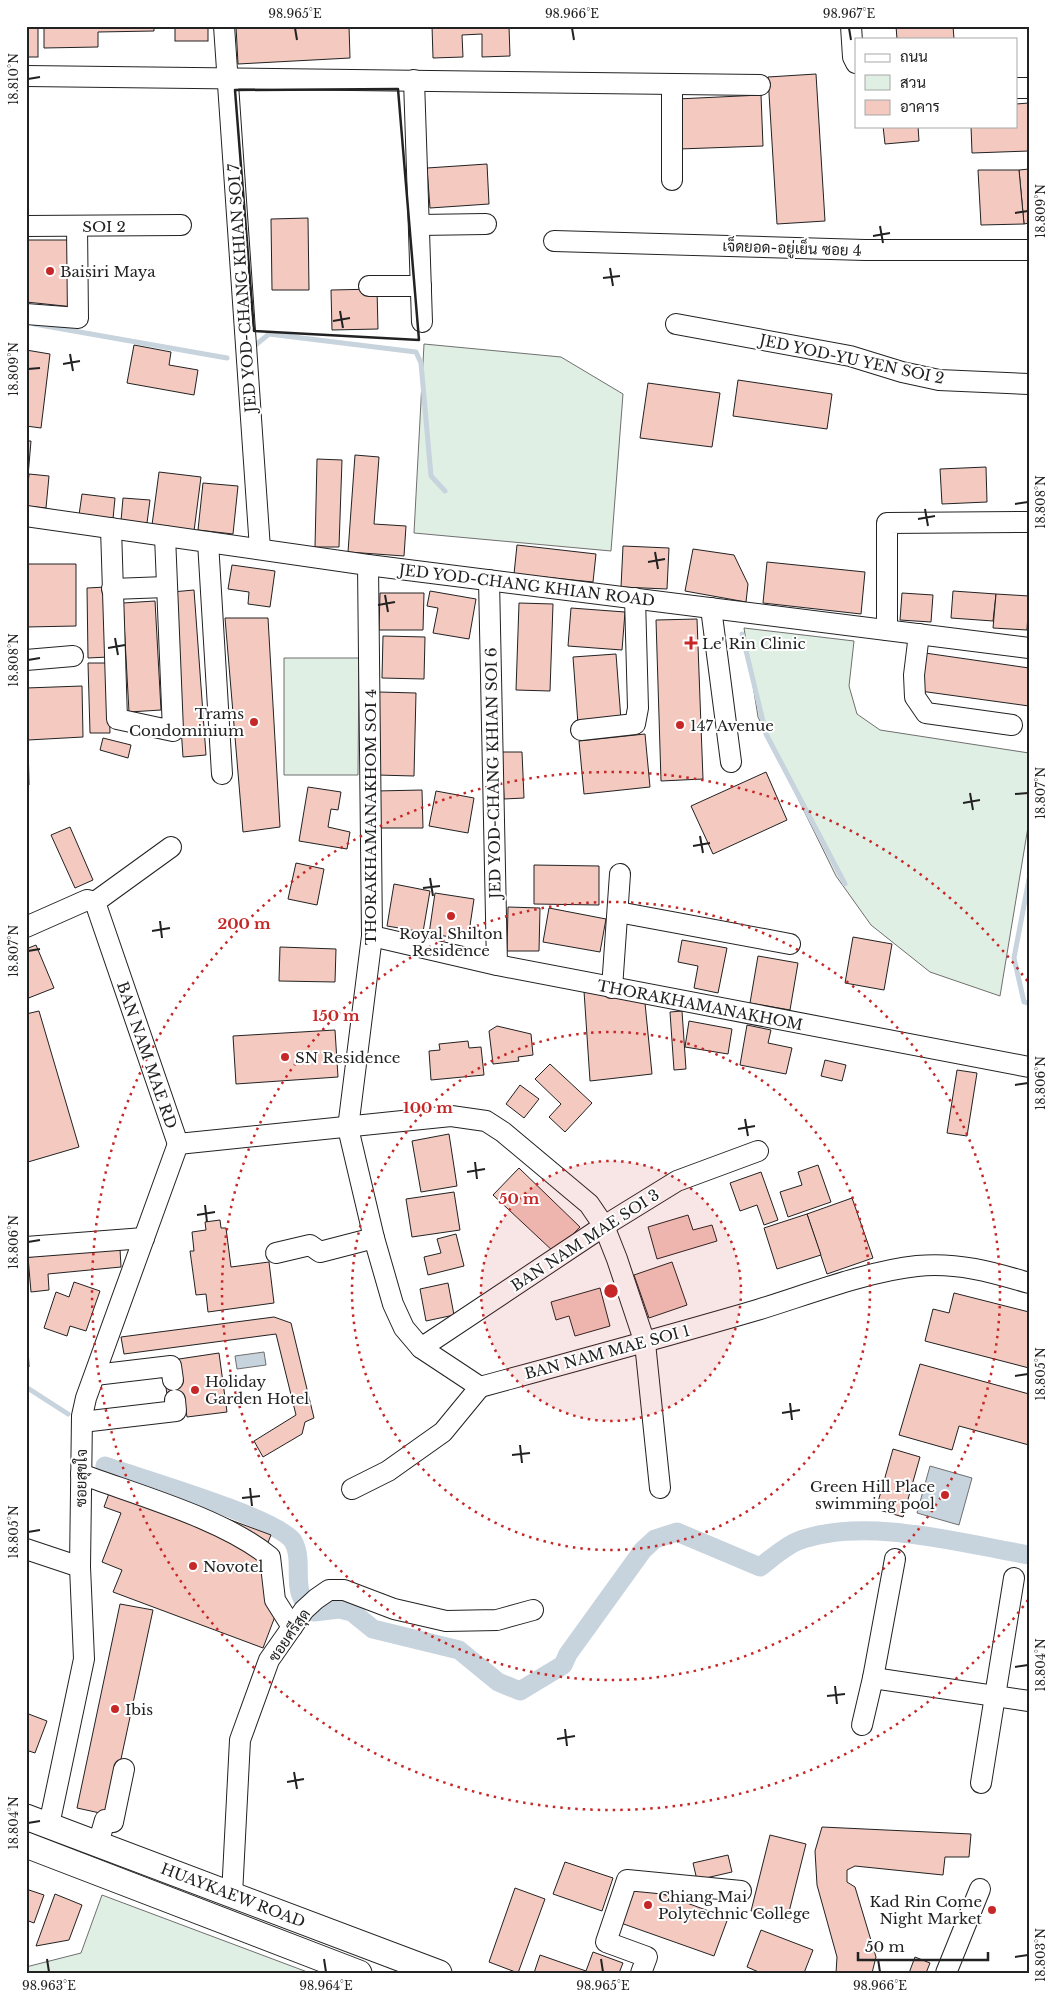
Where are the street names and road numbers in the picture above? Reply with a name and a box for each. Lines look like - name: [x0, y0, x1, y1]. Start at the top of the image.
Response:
- street label: JED YOD-CHANG KHIAN SOI 7: [224, 163, 260, 415]
- street label: SOI 2: [82, 217, 126, 236]
- street label: เจ็ดยอด-อยู่เย็น ซอย 4: [722, 235, 862, 261]
- street label: JED YOD-YU YEN SOI 2: [756, 330, 946, 388]
- street label: JED YOD-CHANG KHIAN ROAD: [396, 560, 656, 610]
- street label: JED YOD-CHANG KHIAN SOI 6: [481, 647, 505, 901]
- street label: THORAKHAMANAKHOM SOI 4: [361, 689, 380, 945]
- street label: THORAKHAMANAKHOM: [596, 976, 804, 1034]
- street label: BAN NAM MAE RD: [113, 979, 181, 1131]
- street label: BAN NAM MAE SOI 3: [507, 1185, 663, 1295]
- street label: BAN NAM MAE SOI 1: [522, 1321, 692, 1383]
- street label: ซอยสุขใจ: [71, 1449, 93, 1507]
- street label: ซอยศรีสุด: [264, 1605, 316, 1666]
- street label: HUAYKAEW ROAD: [158, 1859, 308, 1931]

